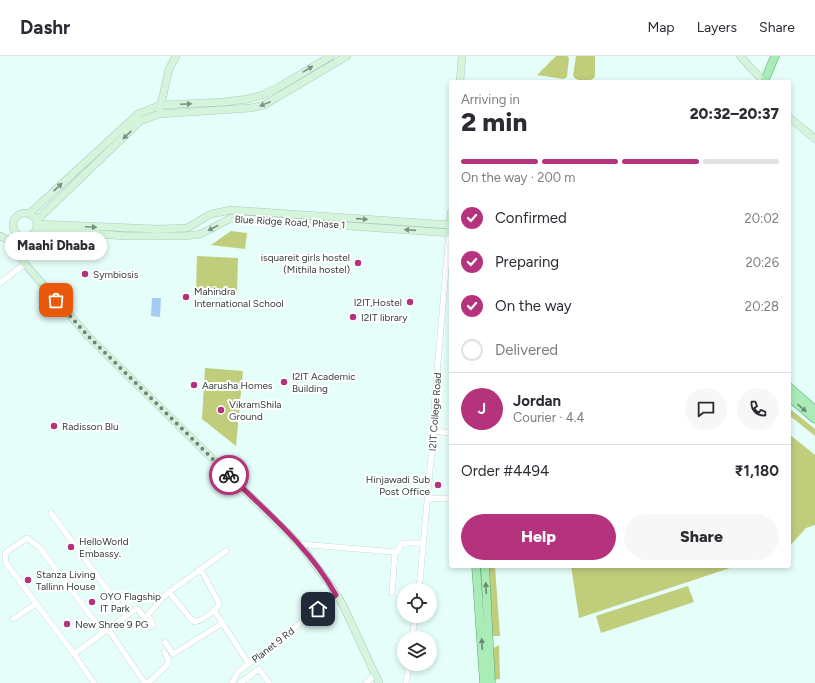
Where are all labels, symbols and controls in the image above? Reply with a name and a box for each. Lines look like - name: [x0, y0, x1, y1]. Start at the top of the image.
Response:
- text: Dashr: [20, 16, 70, 39]
- text: Map: [647, 19, 675, 36]
- text: Layers: [697, 19, 737, 36]
- text: Share: [759, 19, 795, 36]
- one-way arrow: [302, 66, 314, 73]
- text: Arriving in: [461, 92, 520, 107]
- one-way arrow: [180, 101, 192, 108]
- one-way arrow: [259, 102, 271, 108]
- text: 20:32–20:37: [690, 105, 779, 123]
- text: 2 min: [461, 106, 527, 138]
- one-way arrow: [122, 130, 132, 139]
- text: On the way · 200 m: [461, 170, 575, 185]
- one-way arrow: [53, 182, 63, 192]
- icon: check: [461, 207, 483, 229]
- text: Confirmed: [495, 209, 567, 227]
- text: 20:02: [745, 211, 779, 226]
- street label: Blue Ridge Road, Phase 1: [234, 213, 346, 231]
- one-way arrow: [356, 215, 368, 222]
- one-way arrow: [85, 223, 97, 230]
- one-way arrow: [208, 225, 219, 231]
- one-way arrow: [404, 227, 416, 234]
- callout: Maahi Dhaba: [5, 232, 107, 260]
- text: Maahi Dhaba: [17, 238, 95, 253]
- place label: isquareit girls hostel (Mithila hostel): [261, 251, 350, 276]
- icon: check: [461, 251, 483, 273]
- text: Preparing: [495, 253, 559, 271]
- text: 20:26: [745, 255, 779, 270]
- marker: isquareit girls hostel (Mithila hostel): [353, 258, 363, 268]
- place label: Symbiosis: [93, 268, 139, 281]
- marker: Symbiosis: [80, 269, 90, 279]
- pin: [39, 283, 73, 317]
- place label: Mahindra International School: [194, 285, 284, 310]
- icon: bag: [45, 289, 67, 311]
- marker: Mahindra International School: [181, 292, 191, 302]
- icon: check: [461, 295, 483, 317]
- place label: I2IT,Hostel: [354, 296, 402, 309]
- marker: I2IT,Hostel: [405, 297, 415, 307]
- text: On the way: [495, 297, 572, 315]
- text: 20:28: [745, 299, 779, 314]
- place label: I2IT library: [361, 311, 408, 324]
- marker: I2IT library: [348, 312, 358, 322]
- text: Delivered: [495, 341, 558, 359]
- place label: I2IT Academic Building: [292, 370, 356, 395]
- street label: I2IT College Road: [426, 372, 444, 452]
- marker: I2IT Academic Building: [279, 377, 289, 387]
- place label: Aarusha Homes: [202, 379, 273, 392]
- marker: Aarusha Homes: [189, 380, 199, 390]
- button: chat: [685, 388, 727, 430]
- button: phone: [737, 388, 779, 430]
- text: Jordan: [513, 392, 561, 410]
- place label: VikramShila Ground: [229, 398, 281, 423]
- text: J: [478, 400, 486, 418]
- one-way arrow: [797, 403, 807, 413]
- marker: VikramShila Ground: [216, 405, 226, 415]
- text: Courier · 4.4: [513, 410, 585, 425]
- place label: Radisson Blu: [62, 420, 119, 433]
- marker: Radisson Blu: [49, 421, 59, 431]
- courier: [209, 455, 249, 495]
- text: Order #4494: [461, 462, 549, 480]
- text: ₹1,180: [735, 462, 779, 480]
- icon: bike: [218, 464, 240, 486]
- place label: Hinjawadi Sub Post Office: [366, 473, 431, 498]
- marker: Hinjawadi Sub Post Office: [433, 480, 443, 490]
- button: Help: [461, 514, 616, 560]
- button: Share: [624, 514, 779, 560]
- place label: HelloWorld Embassy.: [79, 535, 129, 560]
- marker: HelloWorld Embassy.: [66, 542, 76, 552]
- place label: Stanza Living Tallinn House: [36, 568, 96, 593]
- marker: Stanza Living Tallinn House: [23, 575, 33, 585]
- one-way arrow: [483, 581, 489, 594]
- map controls: [397, 583, 437, 671]
- button: locate: [397, 583, 437, 623]
- place label: OYO Flagship IT Park: [100, 590, 161, 615]
- pin: [301, 592, 335, 626]
- marker: OYO Flagship IT Park: [87, 597, 97, 607]
- icon: home: [307, 598, 329, 620]
- place label: New Shree 9 PG: [75, 618, 149, 631]
- marker: New Shree 9 PG: [62, 619, 72, 629]
- street label: Planet 9 Rd: [249, 624, 297, 666]
- button: layers: [397, 631, 437, 671]
- one-way arrow: [478, 638, 485, 650]

